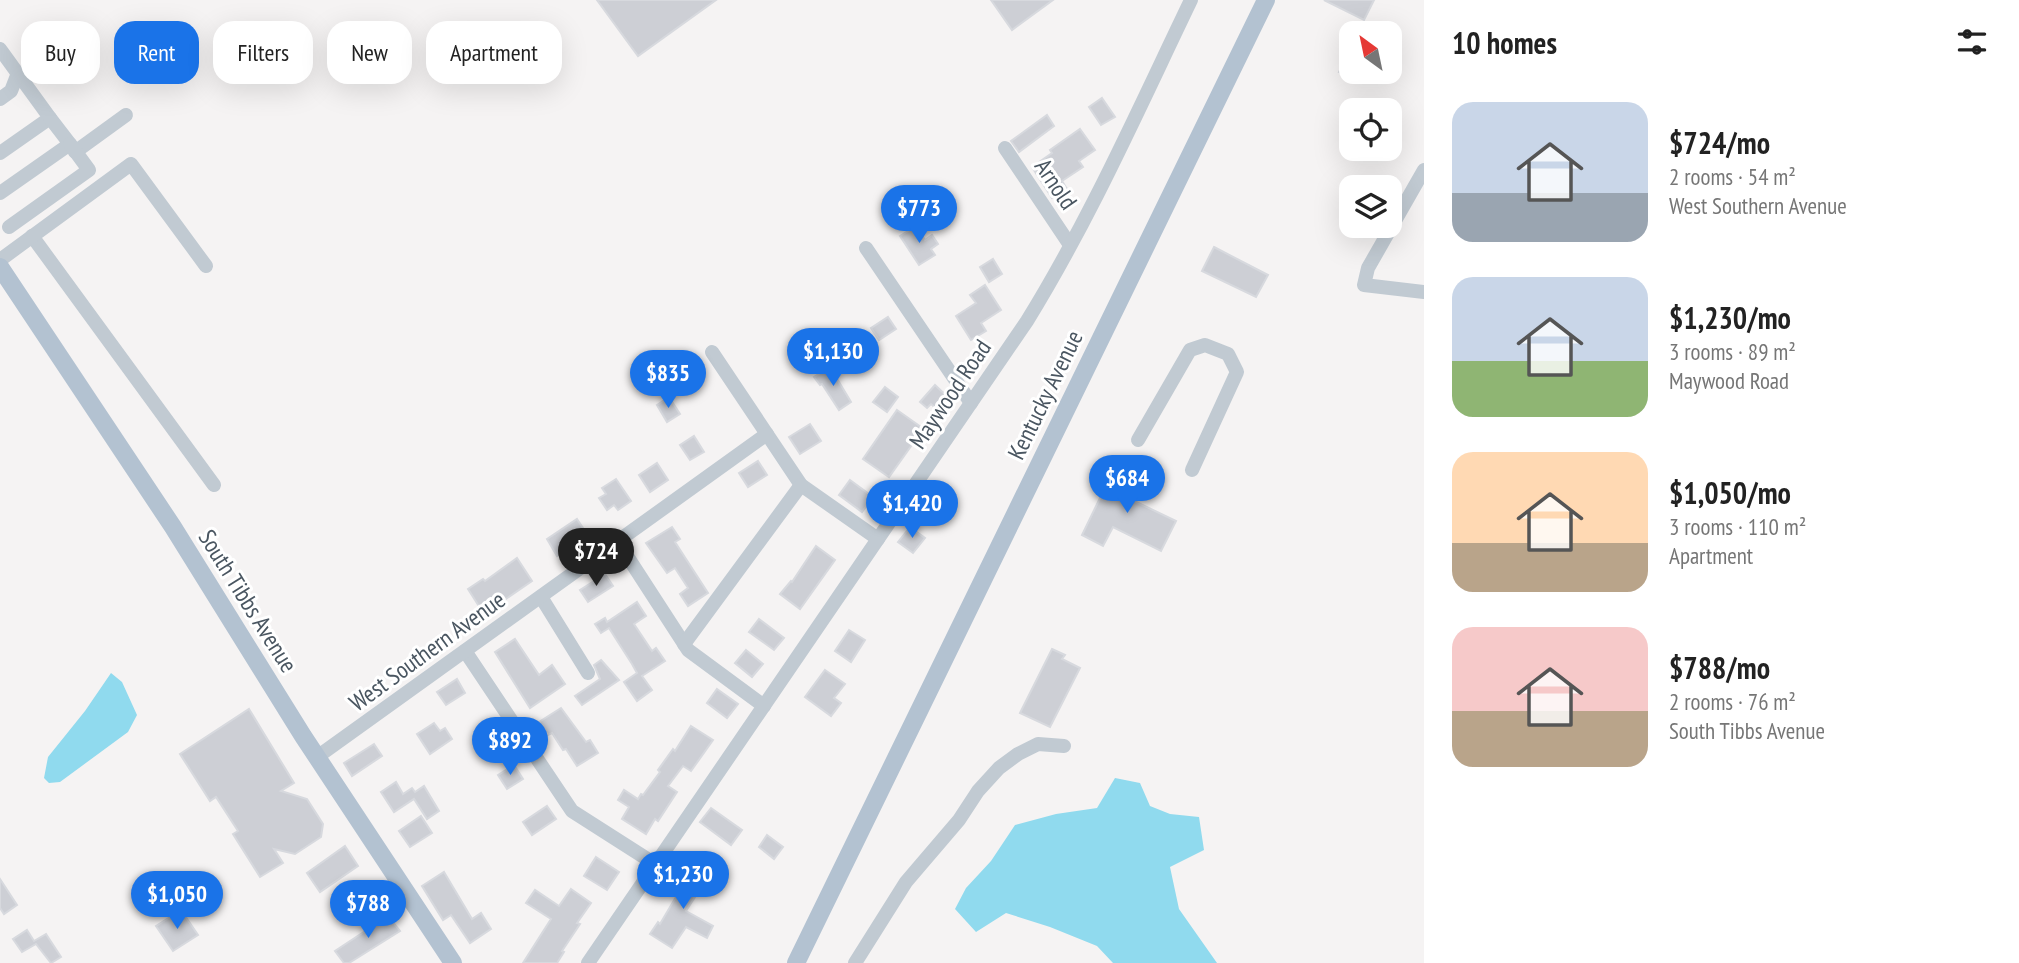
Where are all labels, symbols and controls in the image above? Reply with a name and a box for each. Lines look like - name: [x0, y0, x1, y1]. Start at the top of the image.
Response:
- chip: Buy: [21, 21, 100, 84]
- chip: Rent: [114, 21, 199, 84]
- chip: Filters: [213, 21, 313, 84]
- chip: New: [327, 21, 412, 84]
- chip: Apartment: [426, 21, 562, 84]
- north arrow: [1339, 21, 1402, 84]
- map controls: [1339, 21, 1402, 238]
- text: 10 homes: [1452, 23, 1557, 62]
- icon: filters: [1953, 23, 1991, 61]
- button: locate: [1339, 98, 1402, 161]
- text: $724/mo: [1669, 123, 1770, 162]
- icon: home: [1508, 130, 1592, 214]
- street label: Arnold: [1028, 153, 1084, 215]
- text: 2 rooms · 54 m²: [1669, 162, 1796, 191]
- button: layers: [1339, 175, 1402, 238]
- pin: $773: [878, 186, 960, 245]
- text: West Southern Avenue: [1669, 191, 1847, 220]
- text: $773: [897, 193, 941, 222]
- text: $1,230/mo: [1669, 298, 1791, 337]
- icon: home: [1508, 305, 1592, 389]
- street label: Kentucky Avenue: [1000, 325, 1090, 465]
- pin: $1,130: [776, 328, 890, 388]
- street label: Maywood Road: [902, 333, 998, 455]
- text: $1,130: [803, 336, 863, 365]
- text: 3 rooms · 89 m²: [1669, 337, 1796, 366]
- pin: $835: [627, 350, 709, 410]
- text: $835: [646, 358, 690, 387]
- text: Maywood Road: [1669, 366, 1789, 395]
- pin: $684: [1086, 456, 1168, 515]
- text: $684: [1105, 463, 1149, 492]
- text: $1,050/mo: [1669, 473, 1791, 512]
- pin: $1,420: [855, 480, 969, 540]
- icon: home: [1508, 480, 1592, 564]
- text: $1,420: [882, 488, 942, 517]
- text: 3 rooms · 110 m²: [1669, 512, 1806, 541]
- street label: South Tibbs Avenue: [192, 524, 304, 678]
- pin: $724: [555, 528, 637, 588]
- text: $724: [574, 536, 618, 565]
- text: Apartment: [1669, 541, 1753, 570]
- street label: West Southern Avenue: [343, 584, 511, 718]
- text: $788/mo: [1669, 648, 1770, 687]
- icon: home: [1508, 655, 1592, 739]
- text: 2 rooms · 76 m²: [1669, 687, 1796, 716]
- text: South Tibbs Avenue: [1669, 716, 1825, 745]
- pin: $892: [469, 718, 551, 777]
- text: $892: [488, 725, 532, 754]
- pin: $1,230: [626, 852, 740, 911]
- text: $1,230: [653, 859, 713, 888]
- pin: $1,050: [120, 872, 234, 931]
- text: $1,050: [147, 879, 207, 908]
- pin: $788: [327, 880, 409, 940]
- text: $788: [346, 888, 390, 917]

